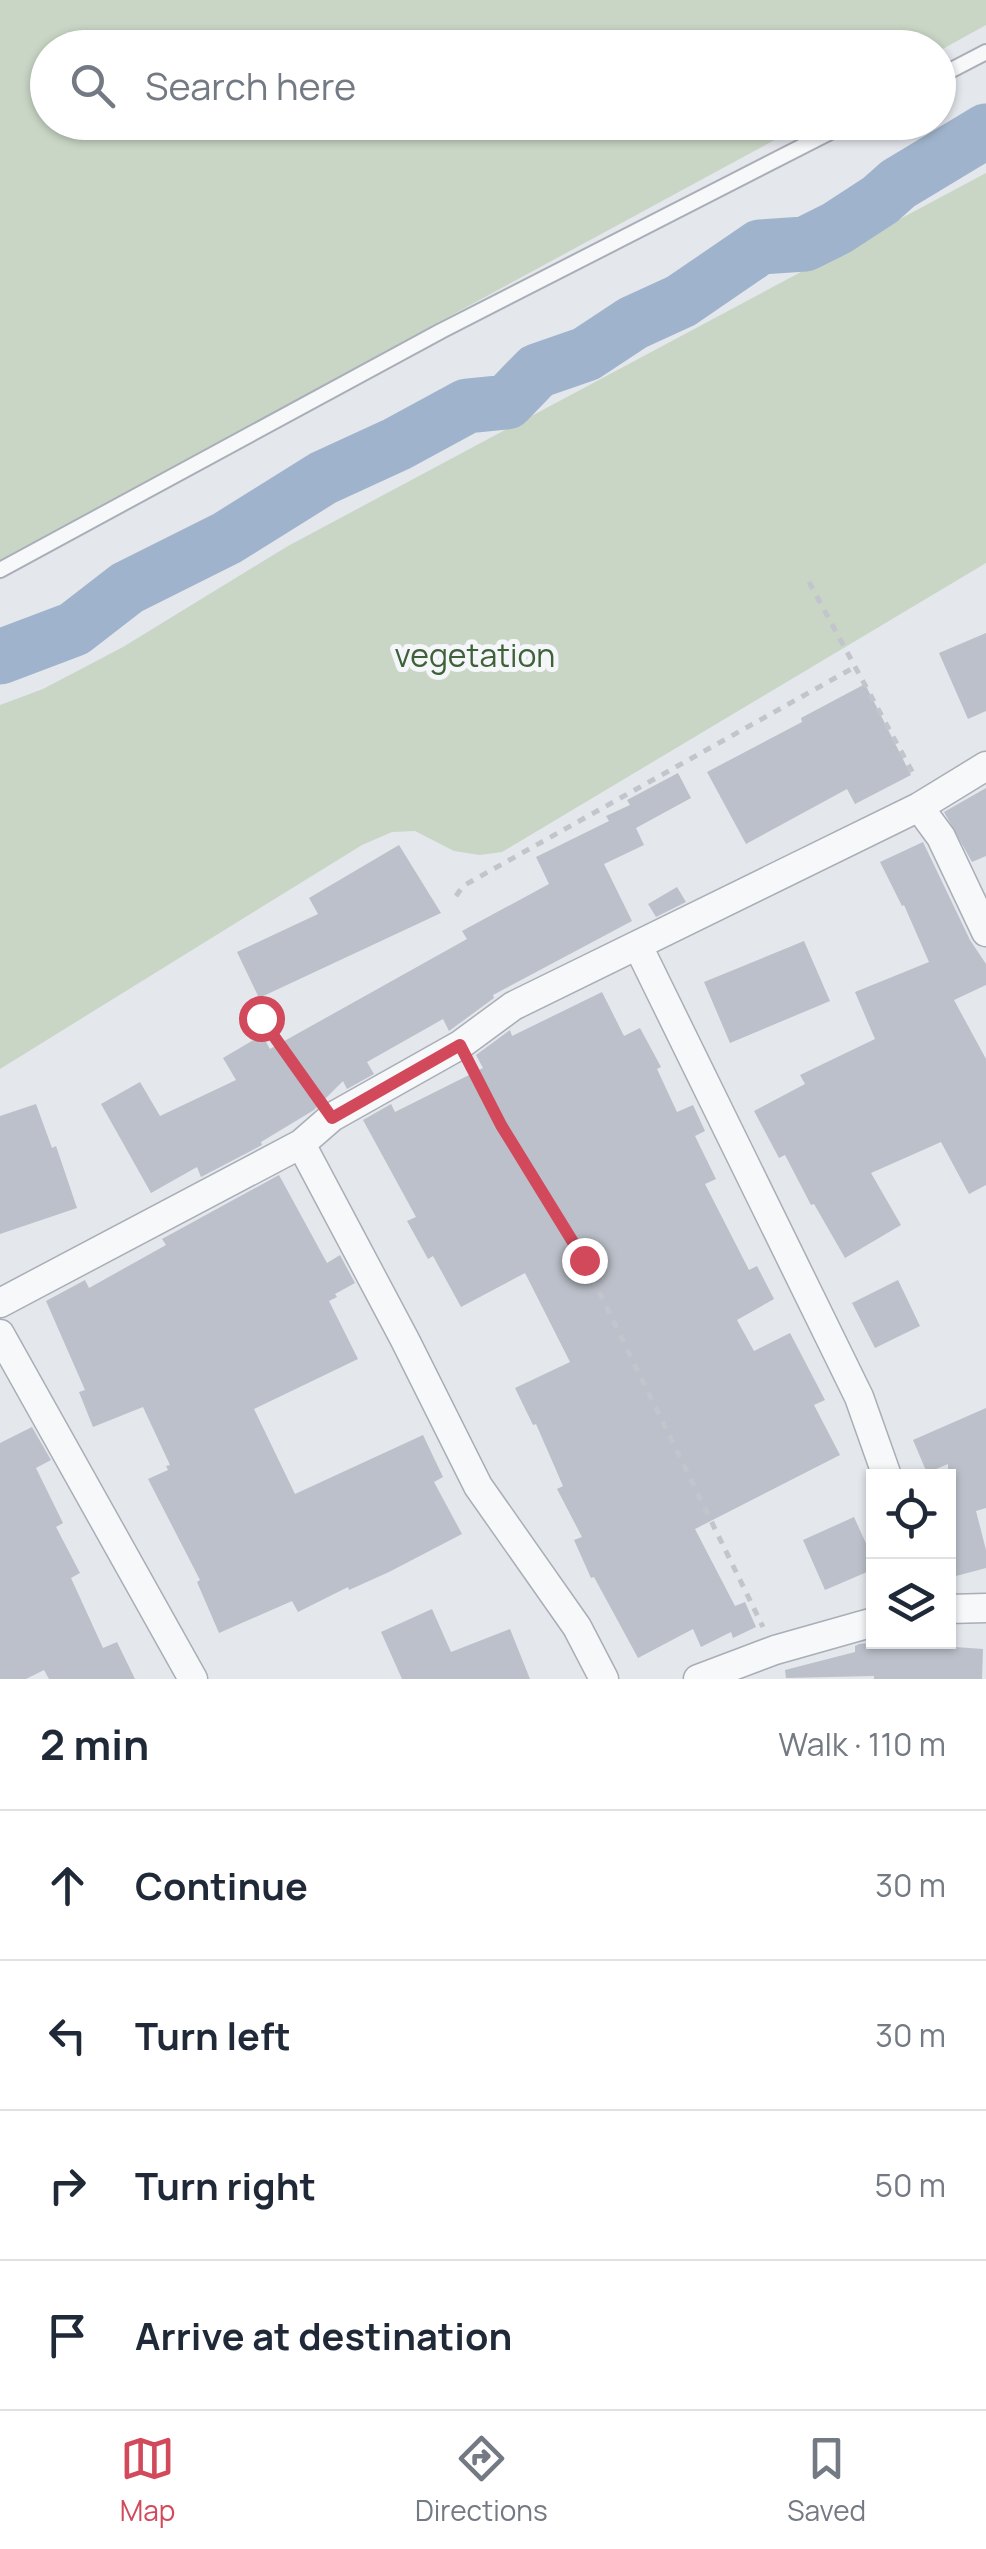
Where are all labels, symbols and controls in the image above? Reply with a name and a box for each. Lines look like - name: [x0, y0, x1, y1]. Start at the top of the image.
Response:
- search box: [30, 30, 956, 140]
- icon: search: [65, 58, 120, 113]
- text: Search here: [145, 59, 356, 111]
- park label: vegetation: [395, 633, 555, 677]
- route start: [239, 996, 285, 1042]
- route end: [562, 1238, 608, 1284]
- map controls: [866, 1469, 956, 1649]
- button: locate: [866, 1469, 956, 1559]
- button: layers: [866, 1559, 956, 1649]
- text: 2 min: [40, 1715, 149, 1773]
- text: Walk · 110 m: [778, 1722, 946, 1766]
- icon: ahead: [40, 1858, 95, 1913]
- text: Continue: [135, 1859, 308, 1911]
- text: 30 m: [875, 1863, 946, 1907]
- icon: left: [40, 2008, 95, 2063]
- text: Turn left: [135, 2009, 291, 2061]
- text: 30 m: [875, 2013, 946, 2057]
- icon: right: [40, 2158, 95, 2213]
- text: Turn right: [135, 2159, 316, 2211]
- text: 50 m: [874, 2163, 946, 2207]
- icon: arrive: [40, 2308, 95, 2363]
- text: Arrive at destination: [135, 2309, 512, 2361]
- tab: Map: [120, 2431, 175, 2529]
- tab: Directions: [415, 2431, 548, 2529]
- tab: Saved: [787, 2431, 866, 2529]

